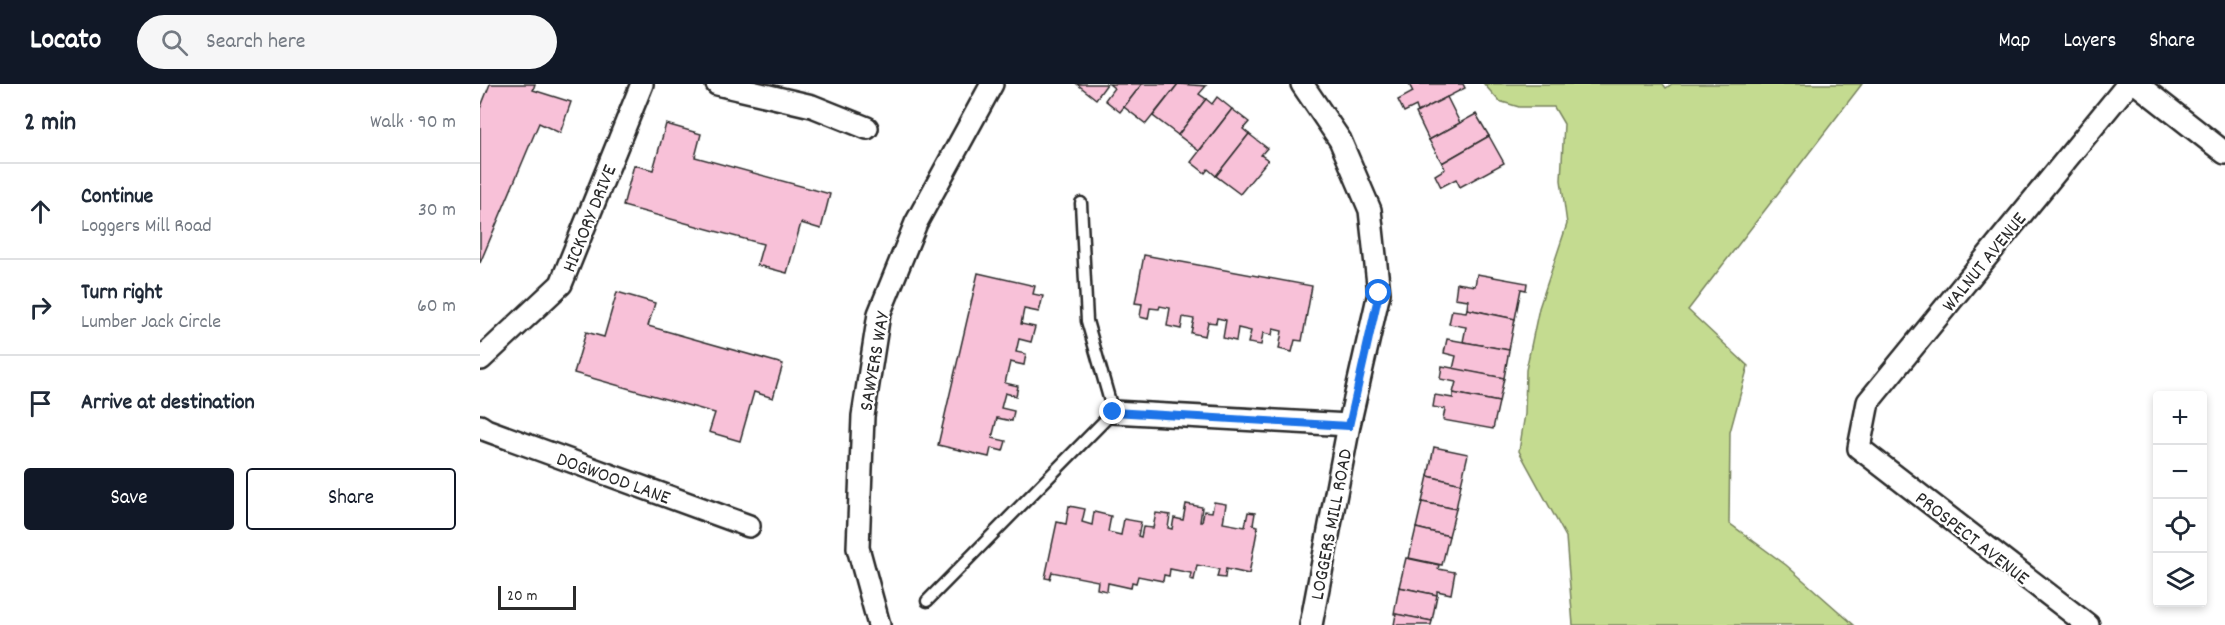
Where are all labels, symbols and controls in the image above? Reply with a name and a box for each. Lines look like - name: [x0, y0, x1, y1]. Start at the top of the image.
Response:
- search box: [137, 15, 557, 69]
- text: Locato: [30, 22, 101, 62]
- icon: search: [158, 26, 191, 59]
- text: Search here: [206, 27, 306, 58]
- text: Map: [1999, 27, 2030, 57]
- text: Layers: [2063, 27, 2116, 57]
- text: Share: [2149, 27, 2195, 57]
- text: 2 min: [24, 105, 76, 142]
- text: Walk · 90 m: [370, 109, 456, 137]
- street label: HICKORY DRIVE: [557, 161, 625, 277]
- text: Continue: [81, 182, 153, 213]
- icon: ahead: [24, 195, 57, 228]
- text: 30 m: [418, 197, 456, 225]
- street label: WALNUT AVENUE: [1936, 207, 2034, 319]
- text: Loggers Mill Road: [81, 213, 212, 241]
- text: Turn right: [81, 278, 163, 309]
- route start: [1365, 279, 1391, 305]
- icon: right: [24, 291, 57, 324]
- text: 60 m: [417, 293, 456, 321]
- text: Lumber Jack Circle: [81, 309, 221, 337]
- street label: SAWYERS WAY: [853, 309, 899, 413]
- icon: arrive: [24, 387, 57, 420]
- text: Arrive at destination: [81, 388, 255, 419]
- map controls: [2153, 391, 2207, 607]
- button: +: [2153, 391, 2207, 445]
- route end: [1099, 398, 1125, 424]
- button: −: [2153, 445, 2207, 499]
- street label: DOGWOOD LANE: [552, 446, 674, 513]
- street label: LOGGERS MILL ROAD: [1305, 447, 1361, 603]
- button: Save: [24, 468, 234, 530]
- button: Share: [246, 468, 456, 530]
- street label: PROSPECT AVENUE: [1908, 486, 2034, 593]
- button: locate: [2153, 499, 2207, 553]
- button: layers: [2153, 553, 2207, 607]
- scale bar: [498, 583, 576, 610]
- text: 20 m: [507, 585, 537, 608]

